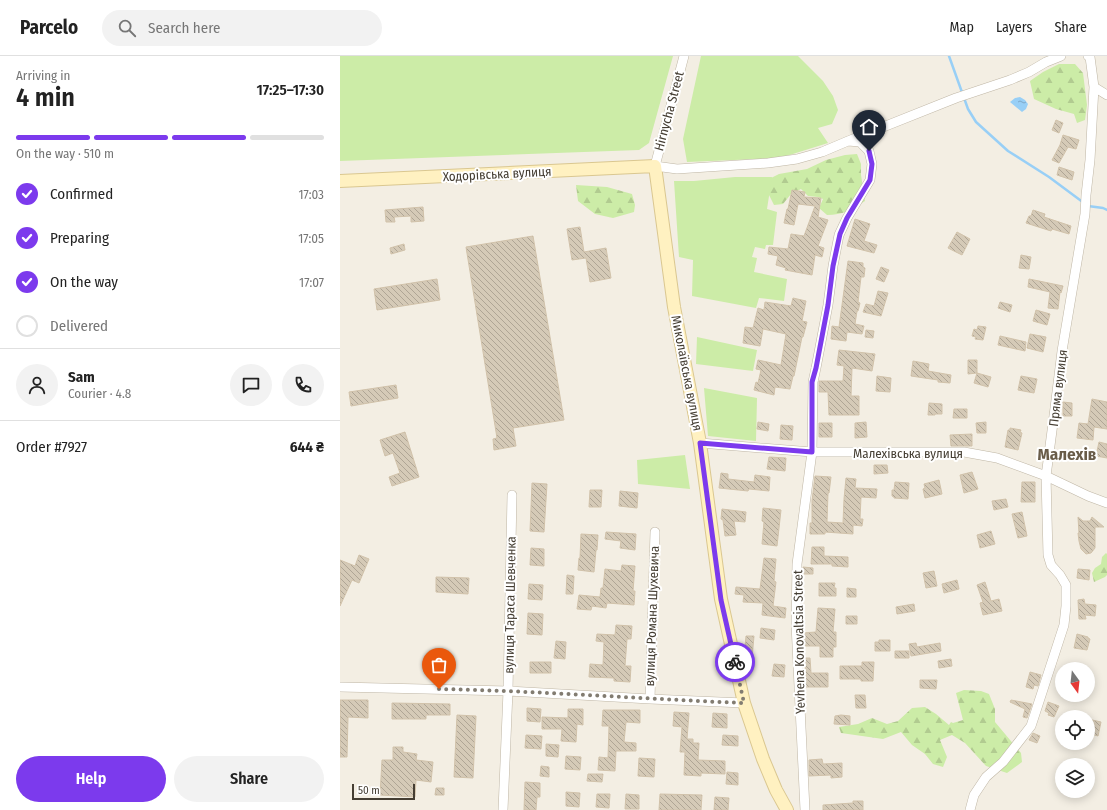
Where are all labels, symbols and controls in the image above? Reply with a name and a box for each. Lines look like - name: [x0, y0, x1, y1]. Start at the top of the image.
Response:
- search box: [102, 10, 382, 46]
- text: Parcelo: [20, 16, 78, 39]
- icon: search: [116, 17, 138, 39]
- text: Search here: [148, 19, 220, 37]
- text: Map: [950, 19, 974, 36]
- text: Layers: [996, 19, 1032, 36]
- text: Share: [1054, 19, 1087, 36]
- text: Arriving in: [16, 68, 70, 83]
- street label: Hirnycha Street: [651, 69, 687, 153]
- text: 17:25–17:30: [257, 81, 324, 99]
- text: 4 min: [16, 82, 75, 113]
- pin: [852, 110, 886, 151]
- icon: home: [858, 116, 880, 138]
- text: On the way · 510 m: [16, 146, 114, 161]
- street label: Ходорівська вулиця: [442, 164, 552, 184]
- icon: check: [16, 183, 38, 205]
- text: Confirmed: [50, 185, 113, 203]
- text: 17:03: [298, 187, 324, 202]
- icon: check: [16, 227, 38, 249]
- text: Preparing: [50, 229, 109, 247]
- text: 17:05: [298, 231, 324, 246]
- icon: check: [16, 271, 38, 293]
- text: On the way: [50, 273, 118, 291]
- text: 17:07: [299, 275, 324, 290]
- street label: Миколаївська вулиця: [668, 314, 706, 432]
- text: Delivered: [50, 317, 108, 335]
- street label: Пряма вулиця: [1046, 349, 1070, 427]
- button: person: [16, 364, 58, 406]
- button: chat: [230, 364, 272, 406]
- button: phone: [282, 364, 324, 406]
- text: Sam: [68, 368, 95, 386]
- text: Courier · 4.8: [68, 386, 131, 401]
- text: Order #7927: [16, 438, 87, 456]
- text: 644 ₴: [290, 438, 324, 456]
- district label: Малехів: [1038, 444, 1097, 465]
- street label: Малехівська вулиця: [853, 446, 963, 461]
- street label: вулиця Тараса Шевченка: [501, 536, 519, 674]
- street label: вулиця Романа Шухевича: [642, 545, 662, 687]
- street label: Yevhena Konovaltsia Street: [790, 569, 808, 714]
- courier: [715, 642, 755, 682]
- pin: [422, 648, 456, 689]
- icon: bike: [724, 651, 746, 673]
- icon: bag: [428, 654, 450, 676]
- north arrow: [1055, 662, 1095, 702]
- map controls: [1055, 662, 1095, 798]
- button: locate: [1055, 710, 1095, 750]
- button: Help: [16, 756, 166, 802]
- button: Share: [174, 756, 324, 802]
- button: layers: [1055, 758, 1095, 798]
- scale bar: [352, 782, 415, 801]
- text: 50 m: [358, 784, 380, 797]

